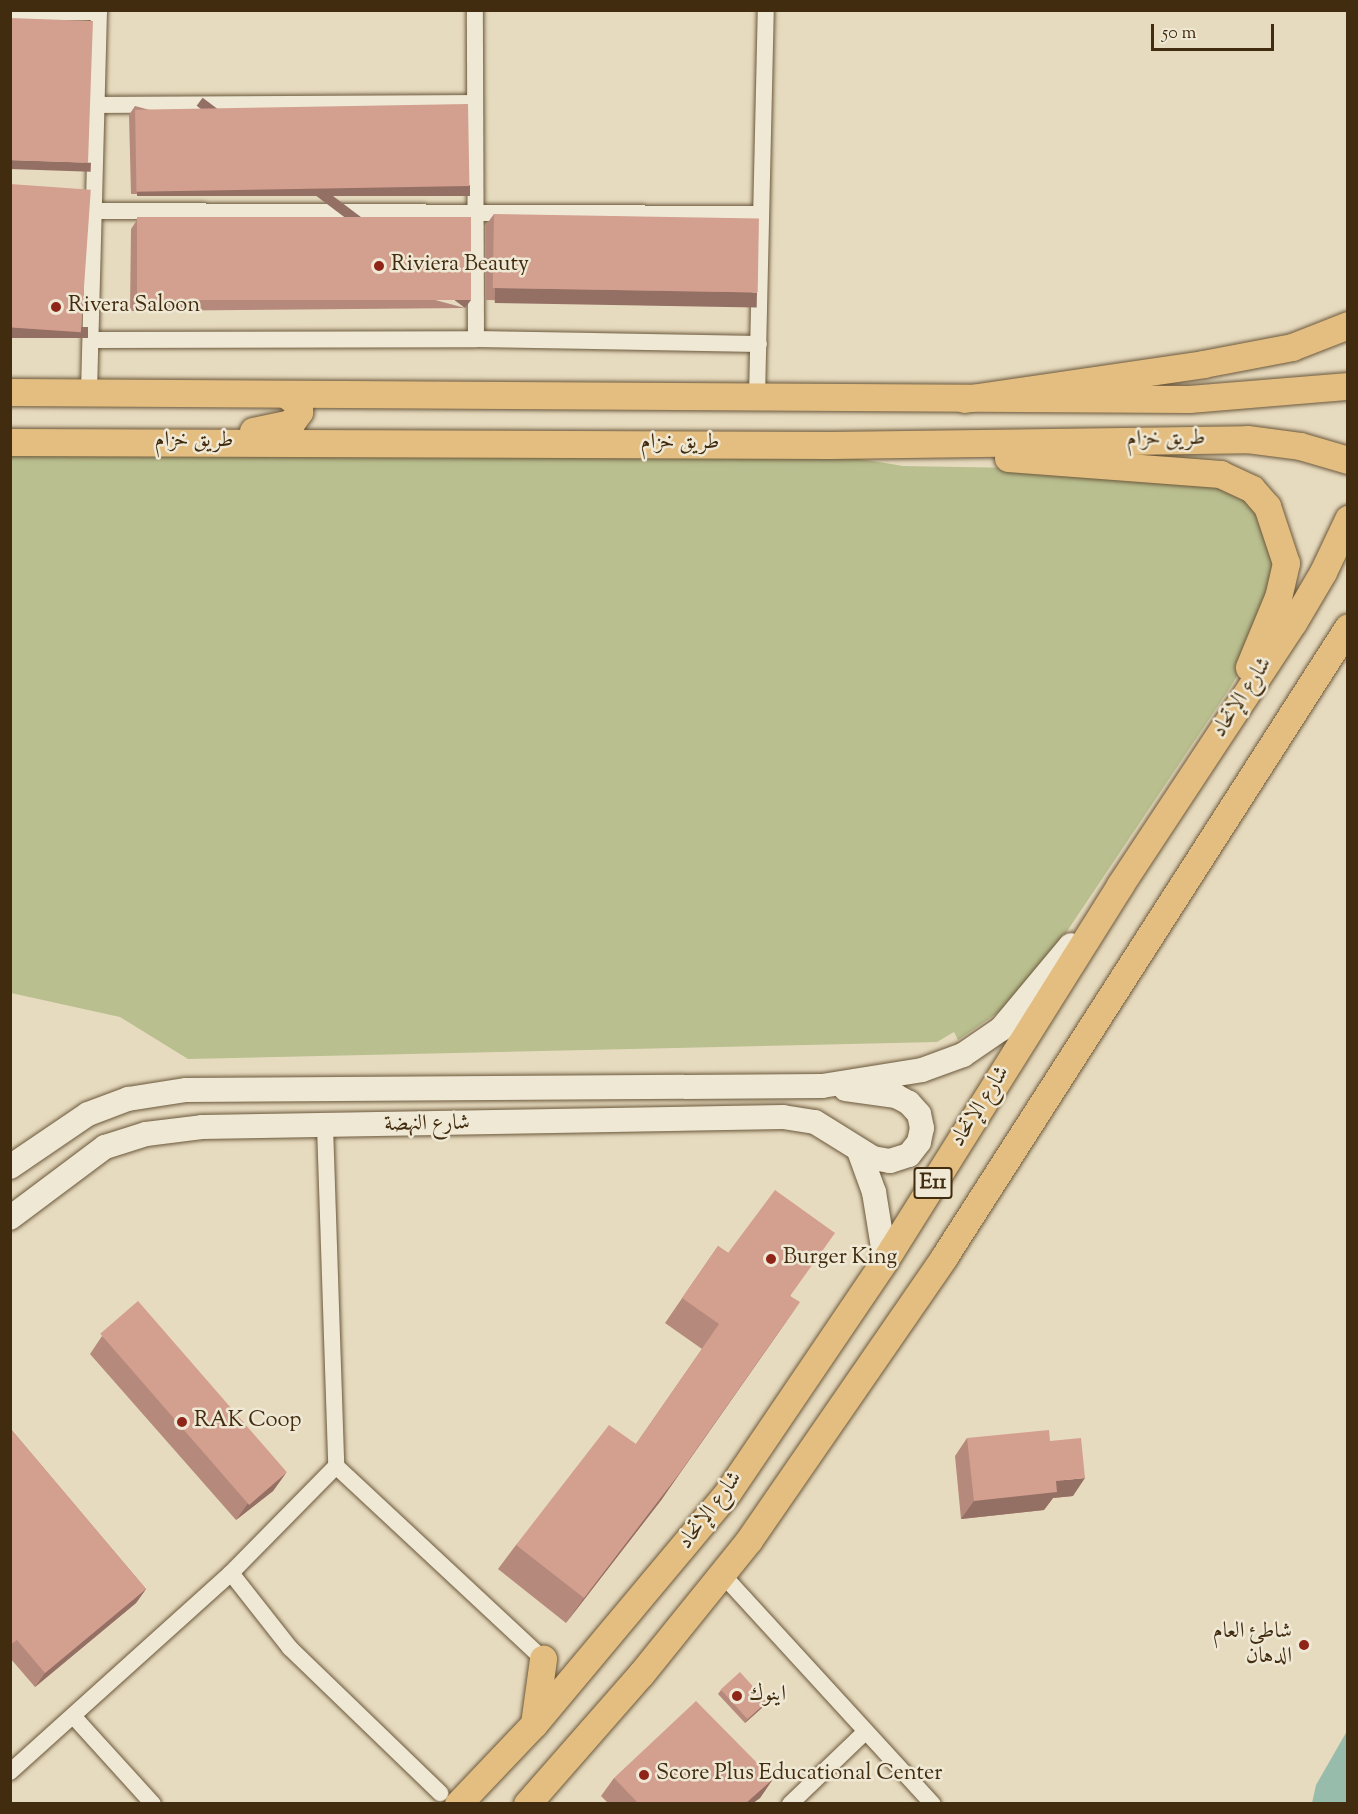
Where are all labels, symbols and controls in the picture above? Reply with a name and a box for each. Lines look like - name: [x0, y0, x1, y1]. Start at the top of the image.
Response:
- scale bar: [1154, 12, 1277, 50]
- text: 50 m: [1162, 21, 1196, 47]
- place label: Riviera Beauty: [391, 253, 529, 279]
- marker: Riviera Beauty: [372, 259, 386, 273]
- place label: Rivera Saloon: [68, 294, 200, 320]
- marker: Rivera Saloon: [49, 300, 63, 314]
- street label: طريق خزام: [1126, 426, 1206, 454]
- street label: طريق خزام: [155, 429, 233, 455]
- street label: طريق خزام: [641, 431, 719, 457]
- street label: شارع الإتحاد: [1207, 653, 1279, 743]
- street label: شارع الإتحاد: [946, 1061, 1016, 1153]
- street label: شارع النهضة: [384, 1111, 470, 1139]
- road number: E11: [914, 1165, 952, 1201]
- place label: Burger King: [783, 1246, 897, 1272]
- marker: Burger King: [764, 1252, 778, 1266]
- place label: RAK Coop: [194, 1409, 301, 1435]
- marker: RAK Coop: [175, 1415, 189, 1429]
- street label: شارع الإتحاد: [673, 1467, 749, 1555]
- place label: شاطئ العام الدهان: [1213, 1619, 1292, 1670]
- marker: شاطئ العام الدهان: [1297, 1638, 1311, 1652]
- place label: اينوك: [749, 1683, 786, 1709]
- marker: اينوك: [730, 1689, 744, 1703]
- place label: Score Plus Educational Center: [656, 1762, 942, 1788]
- marker: Score Plus Educational Center: [637, 1768, 651, 1782]

